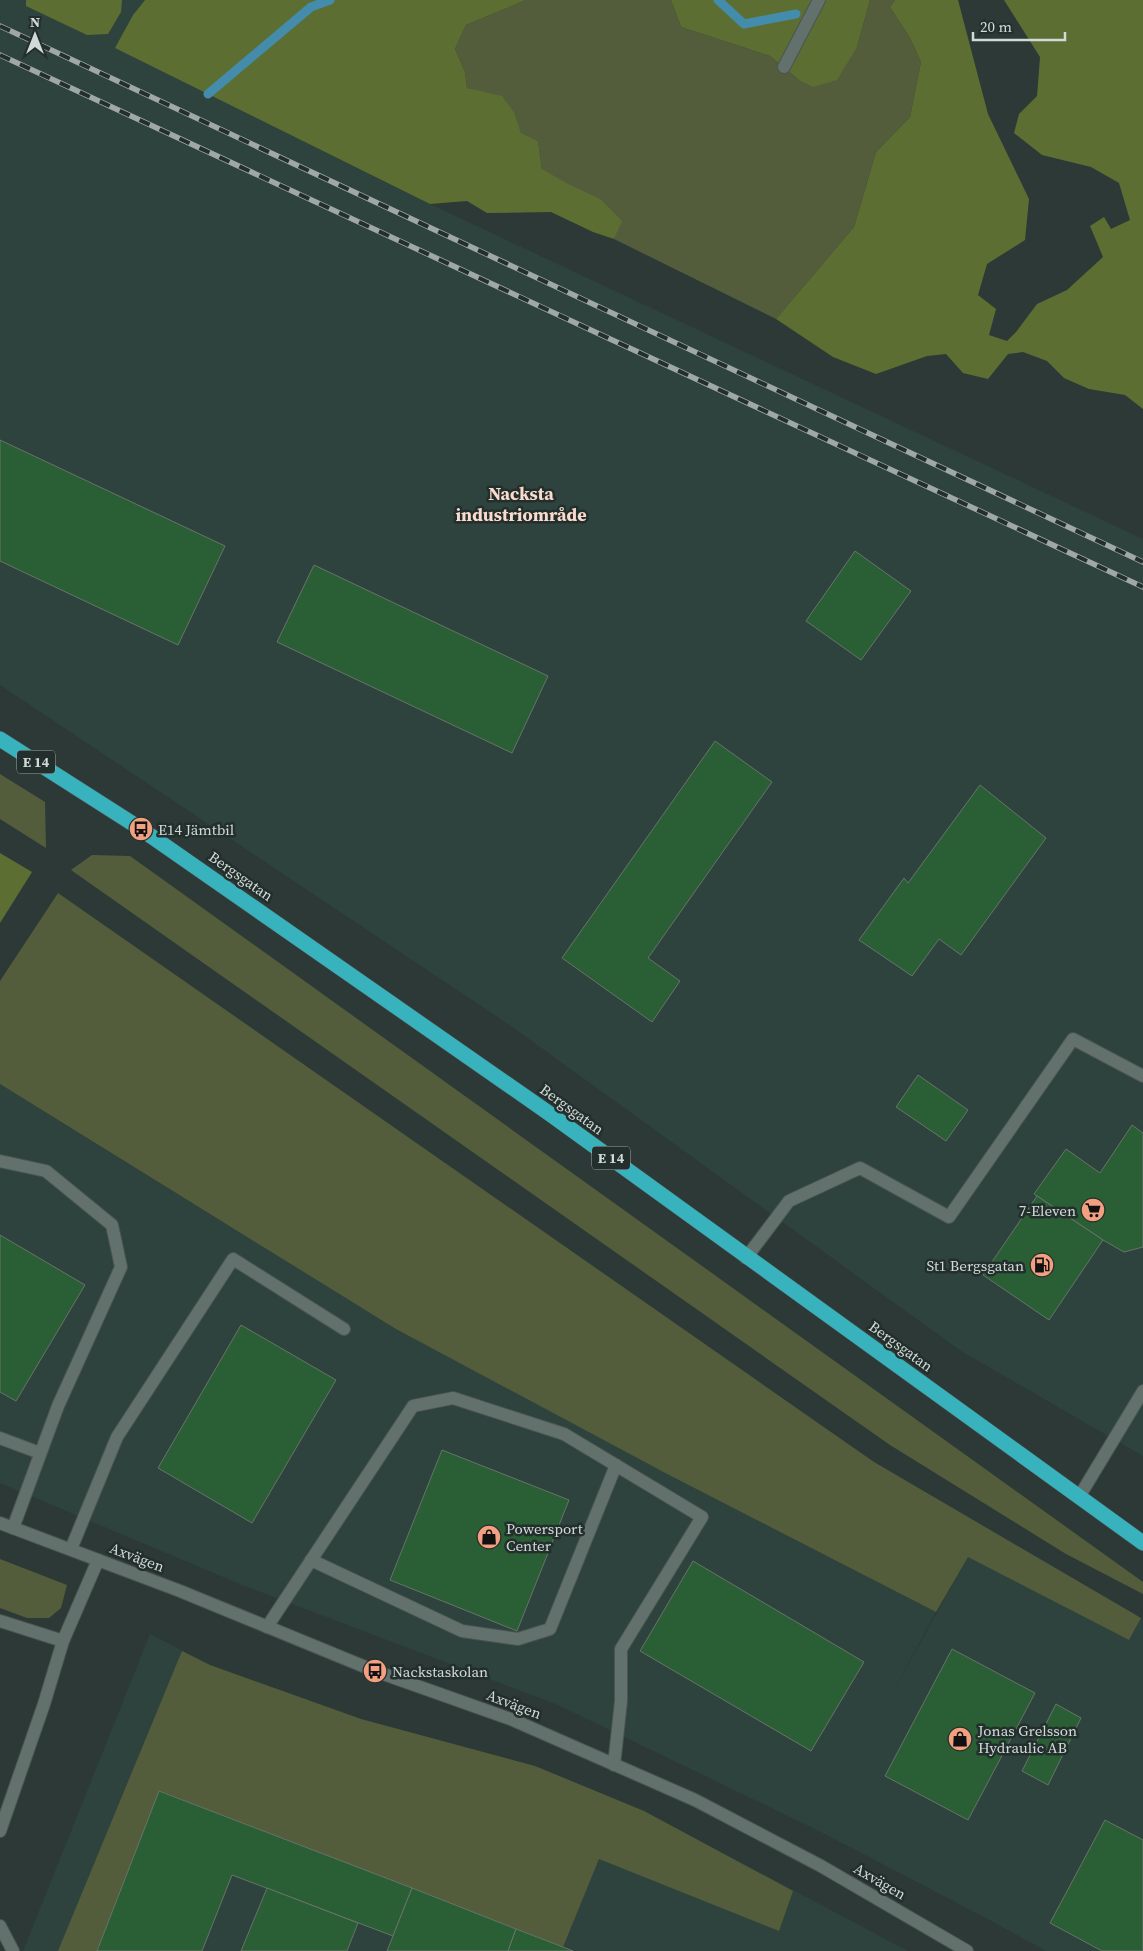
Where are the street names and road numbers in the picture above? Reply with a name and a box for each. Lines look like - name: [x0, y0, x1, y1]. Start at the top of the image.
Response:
- road number: E 14: [17, 750, 55, 774]
- street label: Bergsgatan: [205, 846, 277, 906]
- street label: Bergsgatan: [536, 1079, 608, 1139]
- road number: E 14: [592, 1146, 630, 1170]
- street label: Bergsgatan: [865, 1316, 937, 1376]
- street label: Axvägen: [107, 1537, 167, 1577]
- street label: Axvägen: [484, 1684, 544, 1724]
- street label: Axvägen: [850, 1858, 910, 1904]

